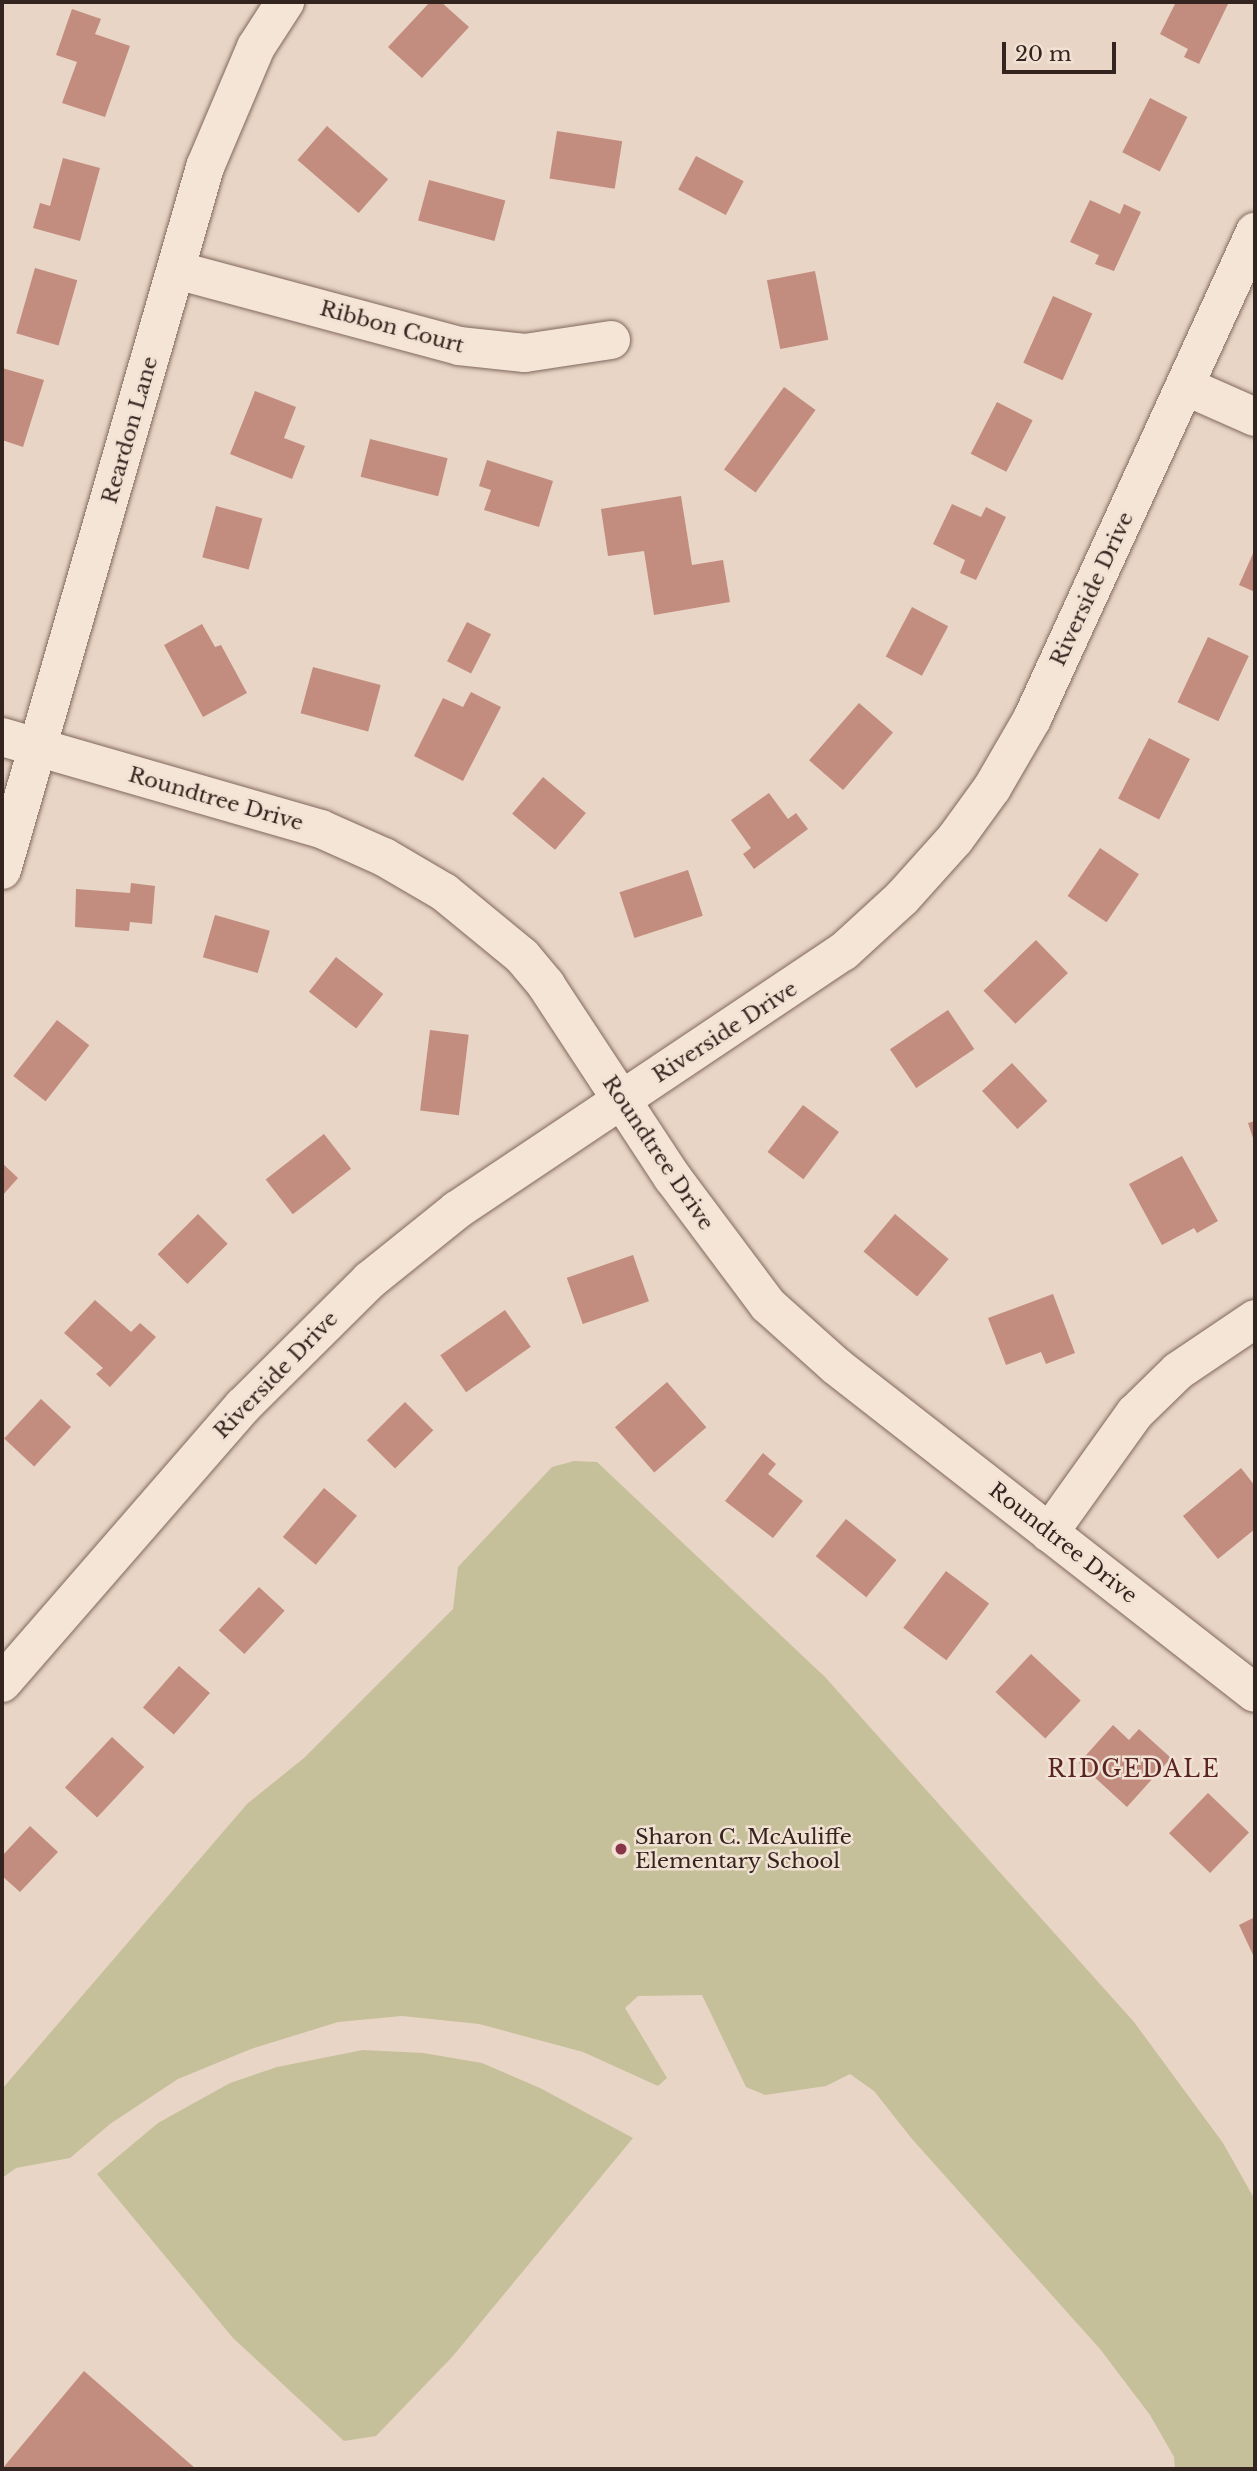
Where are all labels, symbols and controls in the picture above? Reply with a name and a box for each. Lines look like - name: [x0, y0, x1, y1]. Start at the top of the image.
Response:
- scale bar: [1005, 28, 1119, 72]
- text: 20 m: [1015, 41, 1072, 67]
- street label: Ribbon Court: [317, 296, 467, 358]
- street label: Reardon Lane: [97, 354, 163, 506]
- street label: Riverside Drive: [1045, 508, 1139, 670]
- street label: Roundtree Drive: [126, 762, 306, 836]
- street label: Riverside Drive: [648, 976, 802, 1088]
- street label: Roundtree Drive: [597, 1071, 719, 1235]
- street label: Riverside Drive: [209, 1306, 343, 1444]
- street label: Roundtree Drive: [984, 1477, 1142, 1609]
- district label: RIDGEDALE: [1048, 1755, 1220, 1783]
- place label: Sharon C. McAuliffe Elementary School: [635, 1824, 852, 1874]
- marker: Sharon C. McAuliffe Elementary School: [613, 1841, 629, 1857]

